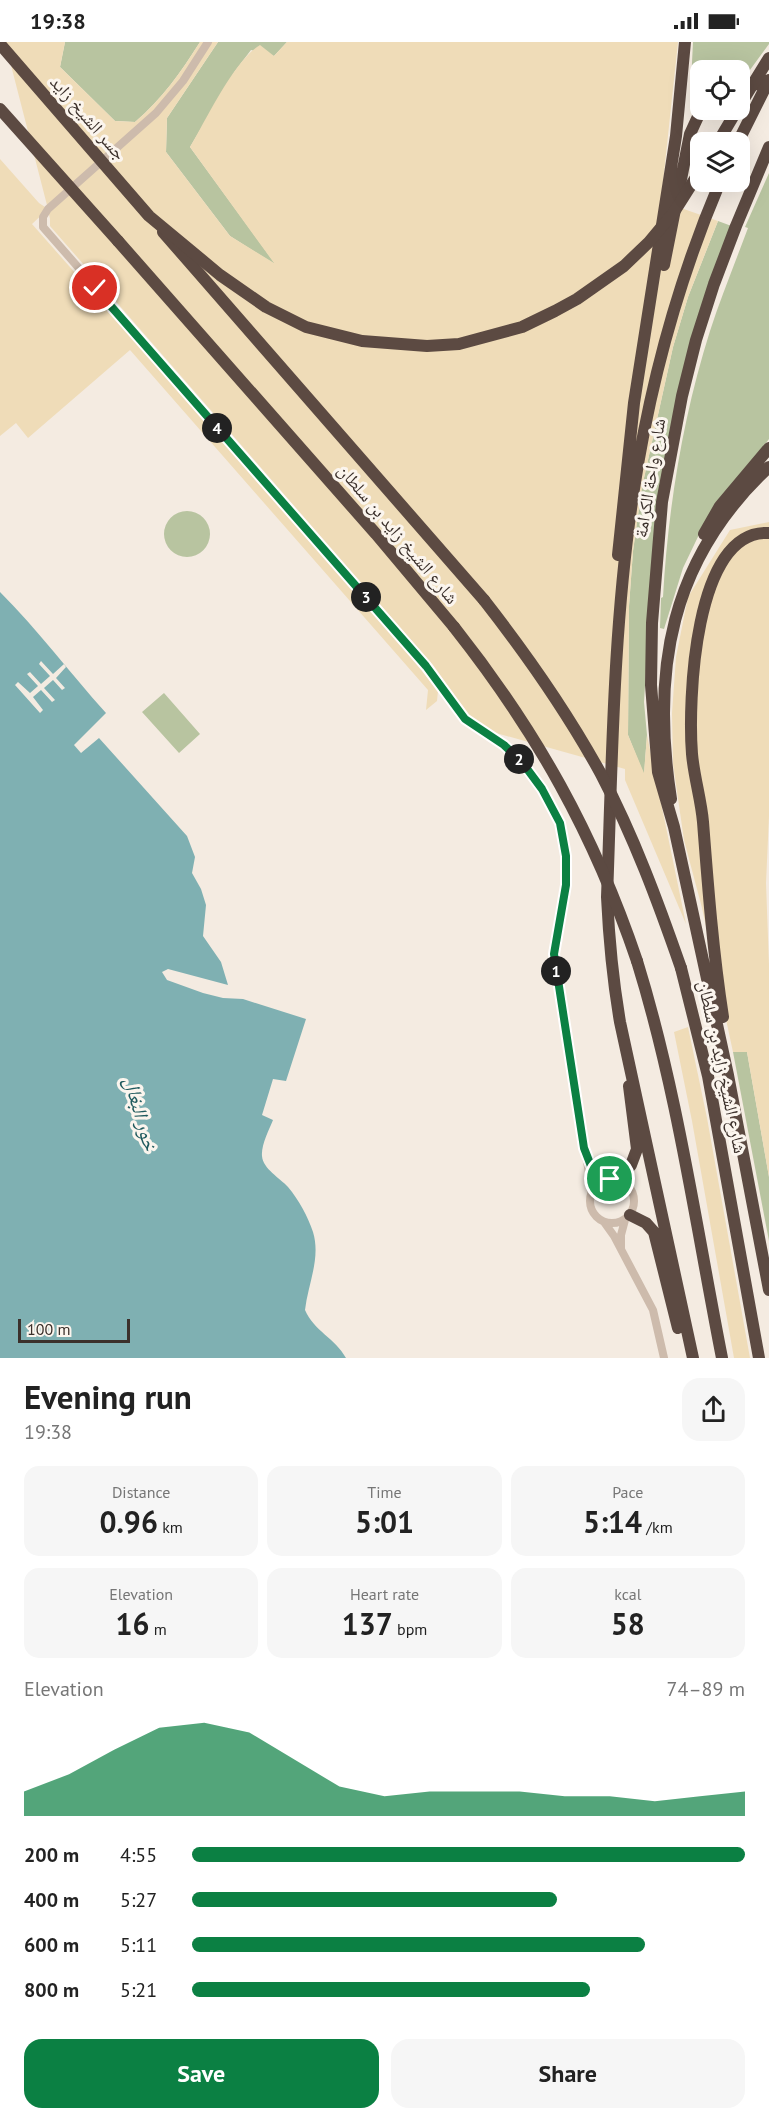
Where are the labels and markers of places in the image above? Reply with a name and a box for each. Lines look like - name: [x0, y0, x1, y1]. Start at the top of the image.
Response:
- pin: [69, 262, 120, 313]
- pin: 4: [202, 413, 232, 443]
- pin: 3: [351, 582, 381, 612]
- pin: 2: [504, 744, 534, 774]
- pin: 1: [541, 956, 571, 986]
- pin: [584, 1153, 635, 1204]

